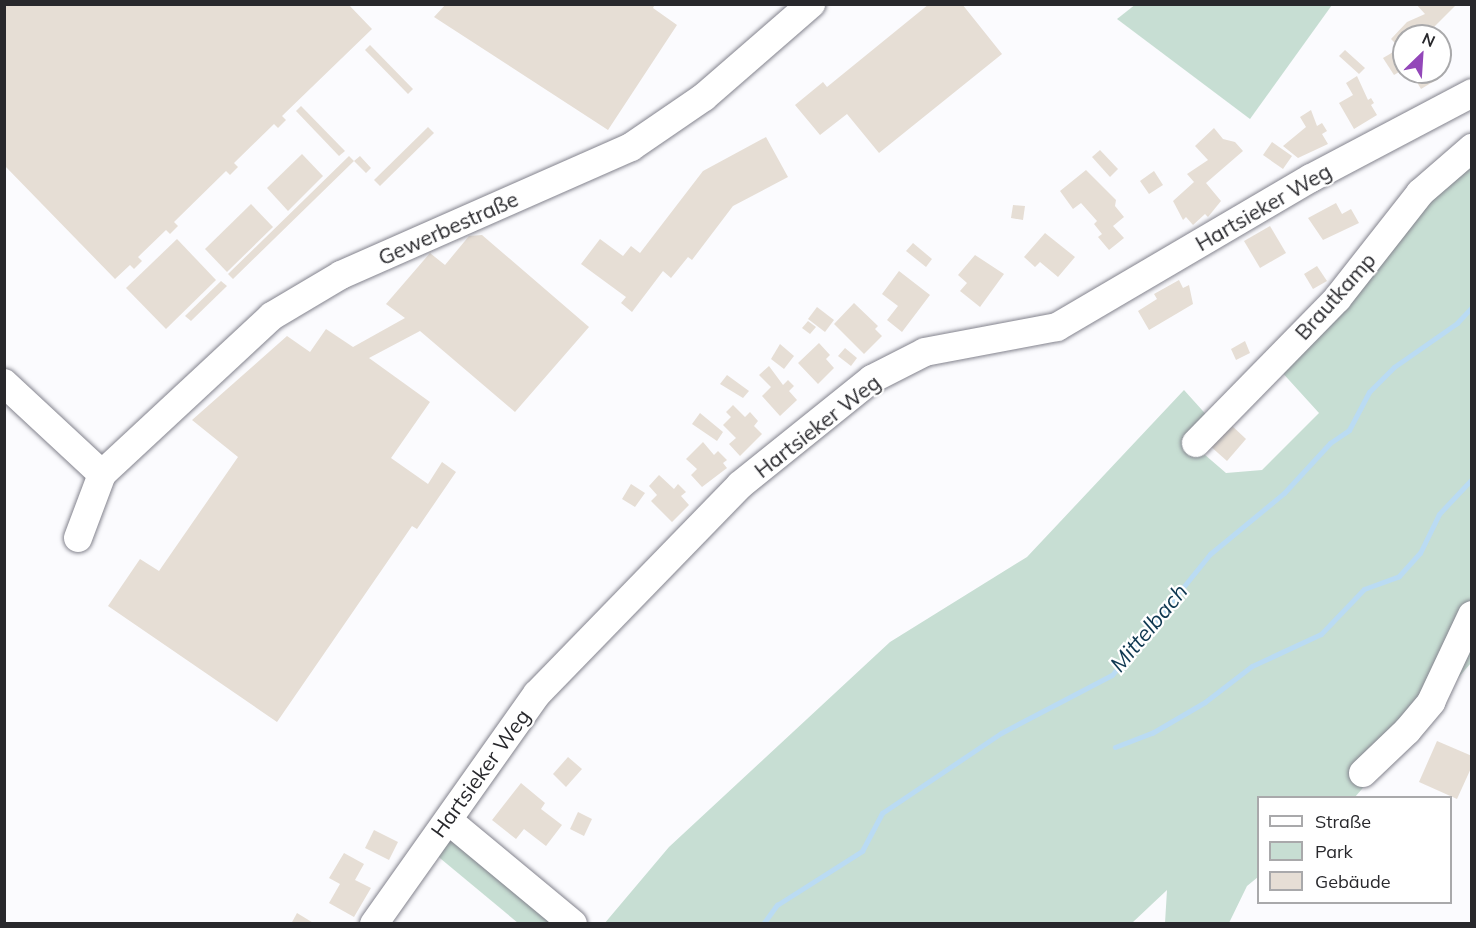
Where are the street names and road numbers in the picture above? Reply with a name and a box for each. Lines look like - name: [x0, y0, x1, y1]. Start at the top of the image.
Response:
- street label: Hartsieker Weg: [1191, 158, 1335, 256]
- street label: Gewerbestraße: [374, 186, 522, 270]
- street label: Brautkamp: [1289, 247, 1381, 345]
- street label: Hartsieker Weg: [749, 369, 885, 483]
- street label: Hartsieker Weg: [425, 704, 535, 842]

